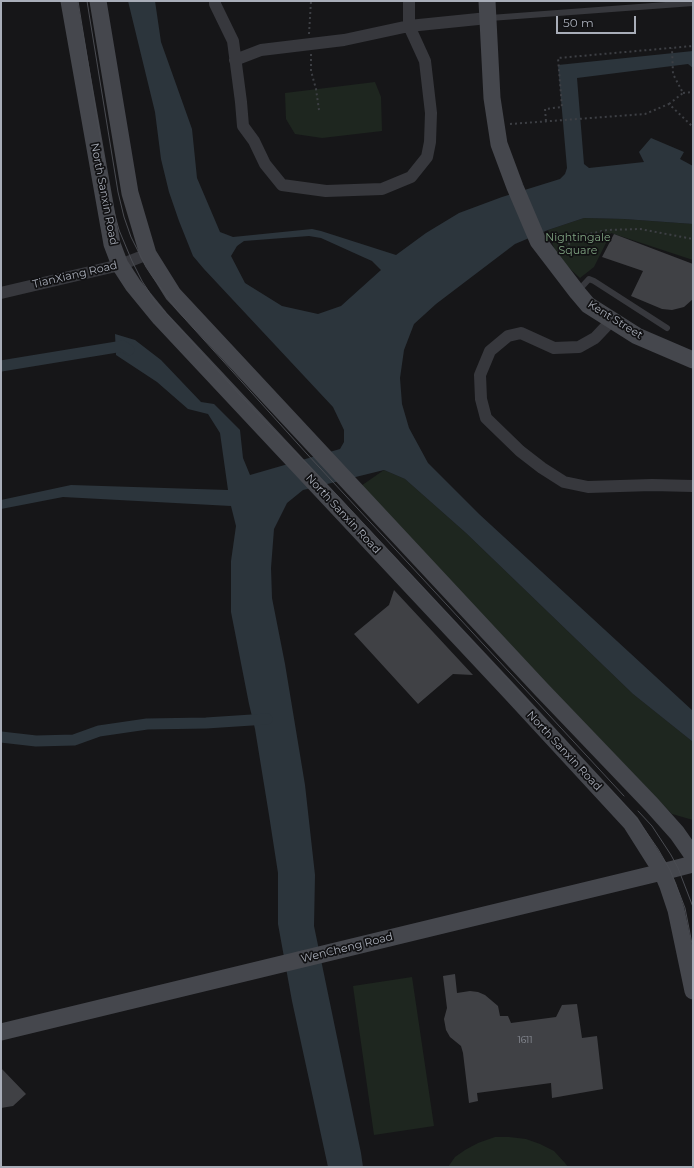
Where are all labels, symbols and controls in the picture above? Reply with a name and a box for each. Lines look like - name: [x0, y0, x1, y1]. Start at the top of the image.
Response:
- scale bar: [558, 8, 638, 34]
- text: 50 m: [563, 15, 594, 30]
- street label: North Sanxin Road: [88, 142, 120, 246]
- park label: Nightingale Square: [545, 231, 611, 257]
- street label: TianXiang Road: [31, 259, 119, 291]
- street label: Kent Street: [585, 298, 645, 342]
- street label: North Sanxin Road: [303, 472, 383, 556]
- street label: North Sanxin Road: [524, 709, 604, 793]
- street label: WenCheng Road: [300, 930, 394, 966]
- house number: 1611: [517, 1035, 533, 1045]

